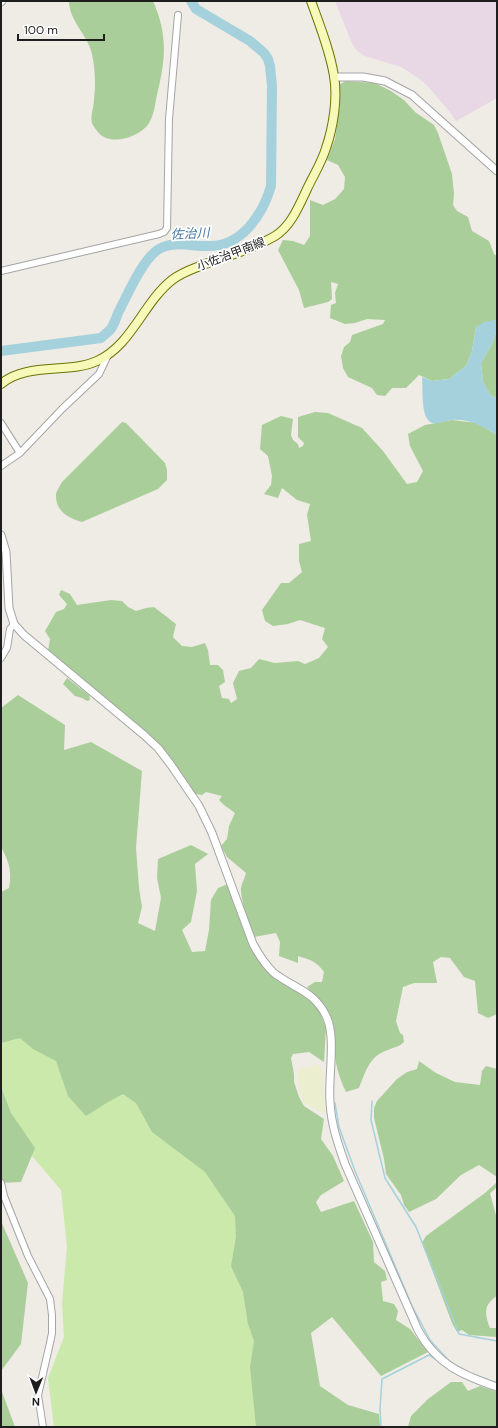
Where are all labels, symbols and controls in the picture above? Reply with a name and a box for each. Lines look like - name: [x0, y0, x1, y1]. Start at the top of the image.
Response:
- scale bar: [18, 16, 104, 42]
- text: 100 m: [24, 22, 58, 38]
- water label: 佐治川: [170, 224, 212, 243]
- street label: 小佐治甲南線: [195, 234, 267, 274]
- north arrow: [16, 1372, 56, 1412]
- text: N: [32, 1395, 40, 1409]

